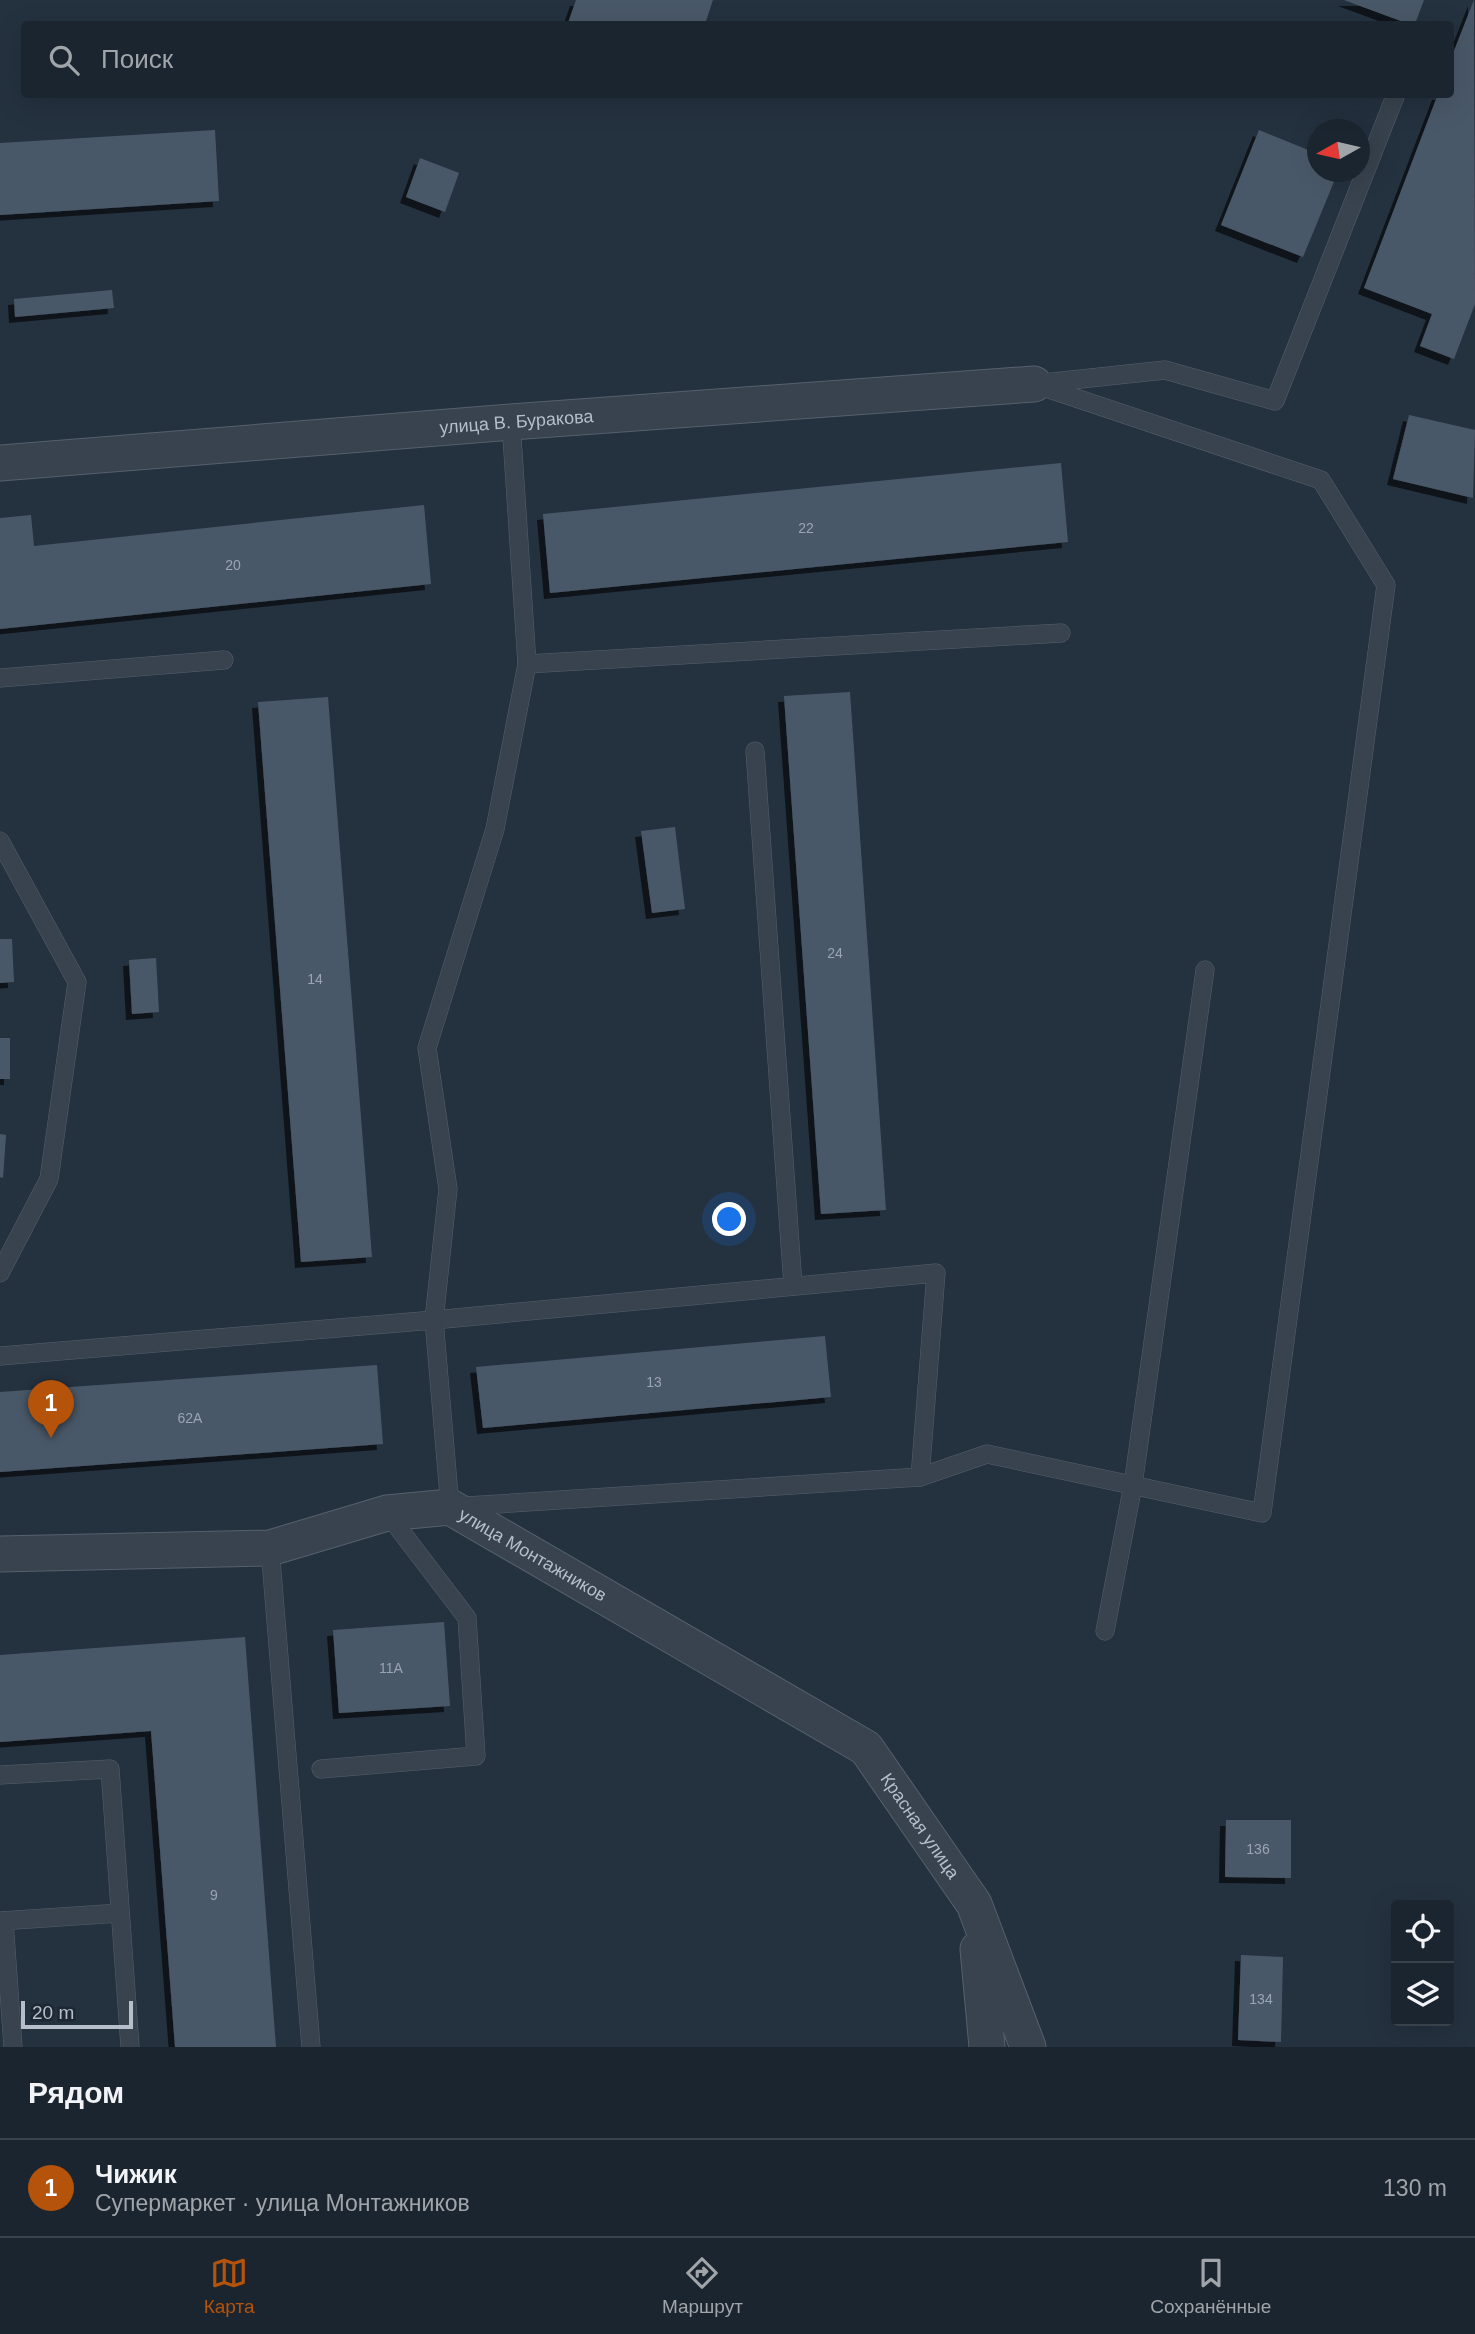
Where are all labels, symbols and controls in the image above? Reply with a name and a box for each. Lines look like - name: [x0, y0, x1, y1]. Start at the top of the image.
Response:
- search box: [21, 21, 1454, 98]
- icon: search: [45, 41, 83, 79]
- text: Поиск: [101, 44, 173, 74]
- north arrow: [1307, 119, 1370, 182]
- street label: улица В. Буракова: [439, 406, 595, 438]
- house number: 22: [798, 520, 814, 536]
- house number: 20: [225, 557, 241, 573]
- house number: 24: [827, 945, 843, 961]
- house number: 14: [307, 971, 323, 987]
- your location: [712, 1202, 746, 1236]
- house number: 13: [646, 1374, 662, 1390]
- pin: 1: [28, 1380, 74, 1438]
- house number: 62А: [178, 1410, 203, 1426]
- street label: улица Монтажников: [455, 1504, 610, 1606]
- house number: 11А: [379, 1660, 404, 1676]
- street label: Красная улица: [876, 1769, 964, 1883]
- house number: 136: [1246, 1841, 1270, 1857]
- house number: 9: [210, 1887, 218, 1903]
- map controls: [1391, 1900, 1454, 2026]
- button: locate: [1391, 1900, 1454, 1963]
- button: layers: [1391, 1963, 1454, 2026]
- house number: 134: [1249, 1991, 1273, 2007]
- scale bar: [21, 1998, 133, 2030]
- text: 20 m: [32, 2002, 74, 2023]
- text: Рядом: [28, 2076, 124, 2109]
- text: Чижик: [95, 2159, 177, 2189]
- text: 1: [45, 2175, 57, 2201]
- text: 130 m: [1383, 2175, 1447, 2201]
- text: Супермаркет · улица Монтажников: [95, 2190, 470, 2216]
- tab: Карта: [204, 2254, 255, 2318]
- tab: Маршрут: [662, 2254, 743, 2318]
- tab: Сохранённые: [1150, 2254, 1271, 2318]

